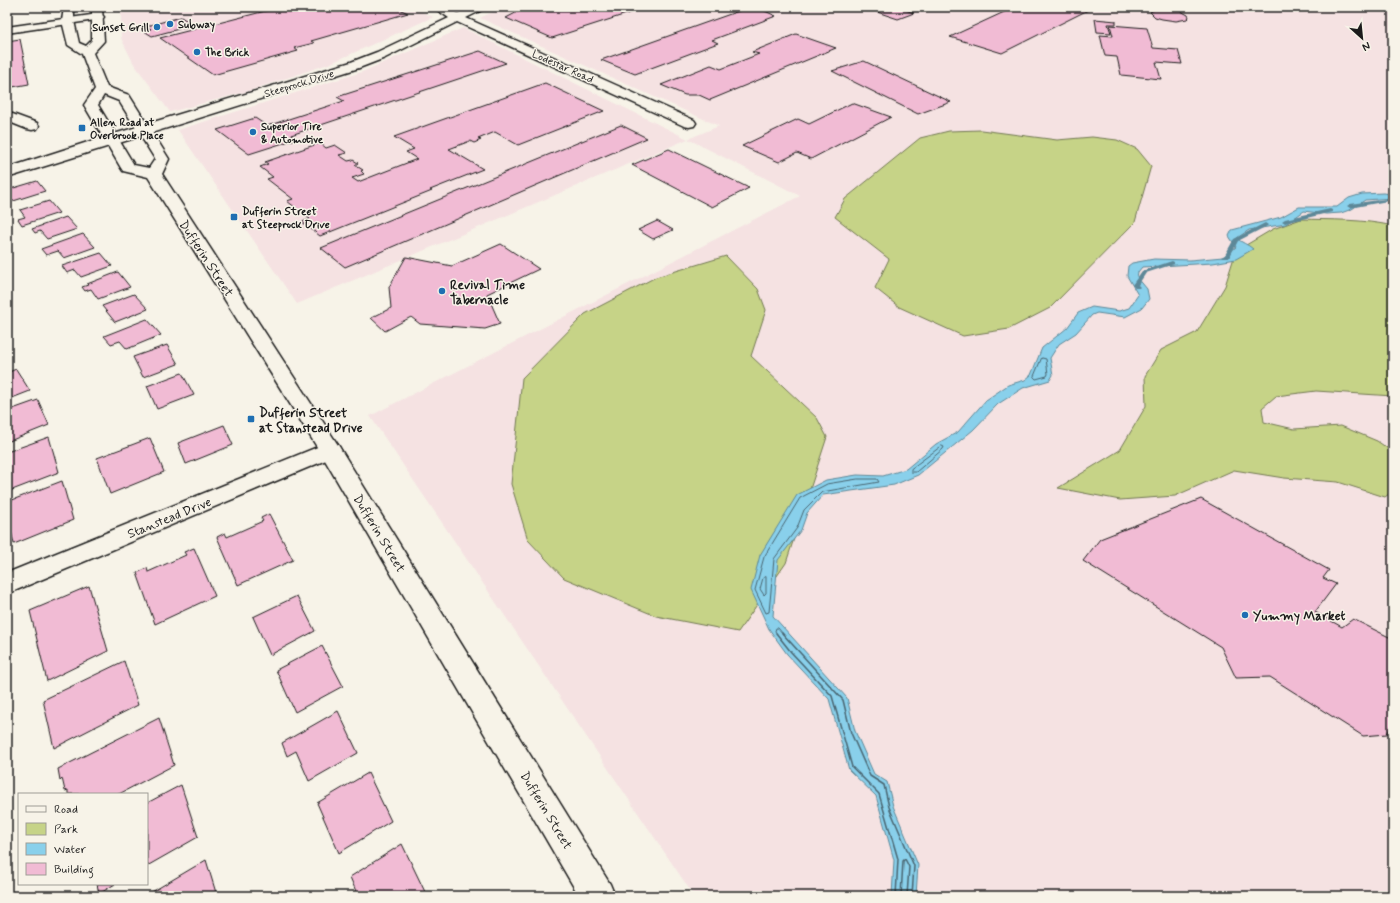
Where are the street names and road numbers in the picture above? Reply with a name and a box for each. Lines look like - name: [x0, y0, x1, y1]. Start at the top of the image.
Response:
- street label: Lodestar Road: [530, 47, 596, 87]
- street label: Steeprock Drive: [263, 67, 336, 101]
- street label: Dufferin Street: [175, 217, 237, 300]
- street label: Dufferin Street: [349, 492, 409, 576]
- street label: Stanstead Drive: [125, 494, 214, 543]
- street label: Dufferin Street: [516, 769, 576, 853]

